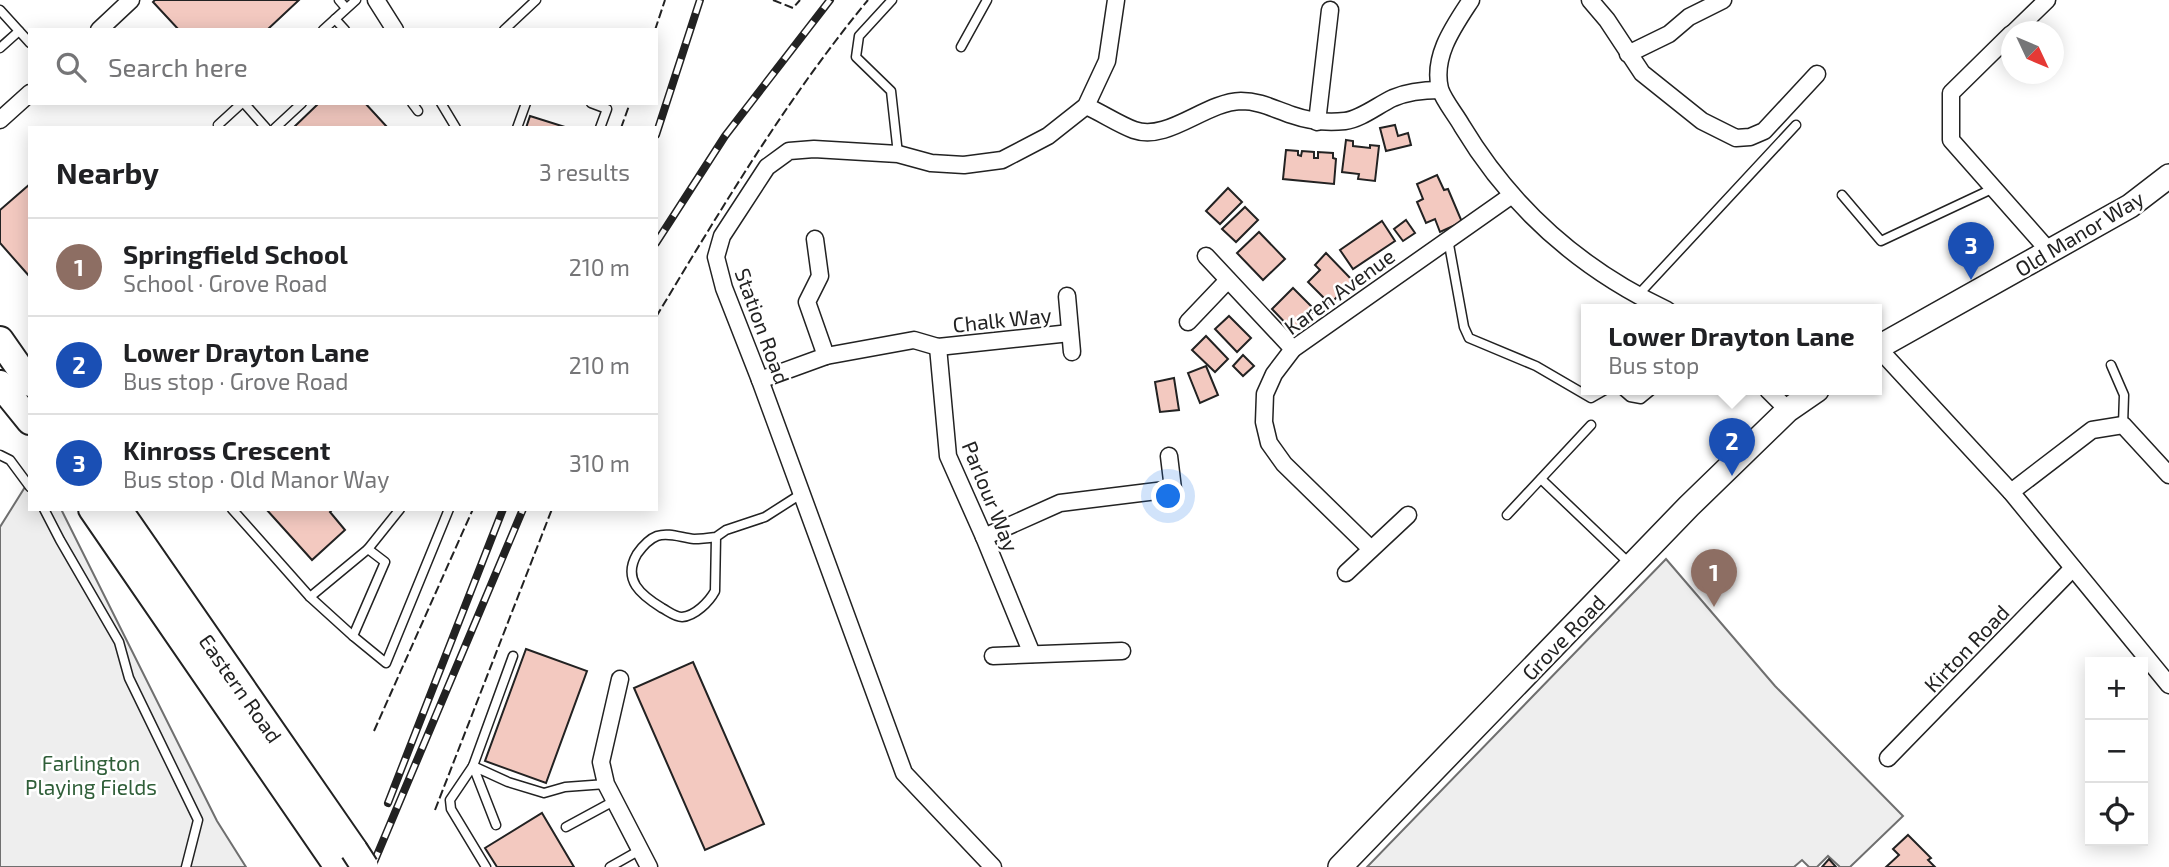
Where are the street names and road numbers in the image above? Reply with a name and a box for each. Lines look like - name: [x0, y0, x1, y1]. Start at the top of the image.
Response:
- street label: Old Manor Way: [2010, 185, 2148, 281]
- street label: Karen Avenue: [1279, 243, 1399, 339]
- street label: Station Road: [730, 265, 796, 387]
- street label: Chalk Way: [951, 301, 1053, 337]
- street label: Parlour Way: [957, 437, 1025, 555]
- street label: Grove Road: [1516, 589, 1610, 685]
- street label: Kirton Road: [1918, 599, 2014, 697]
- street label: Eastern Road: [194, 629, 288, 747]

